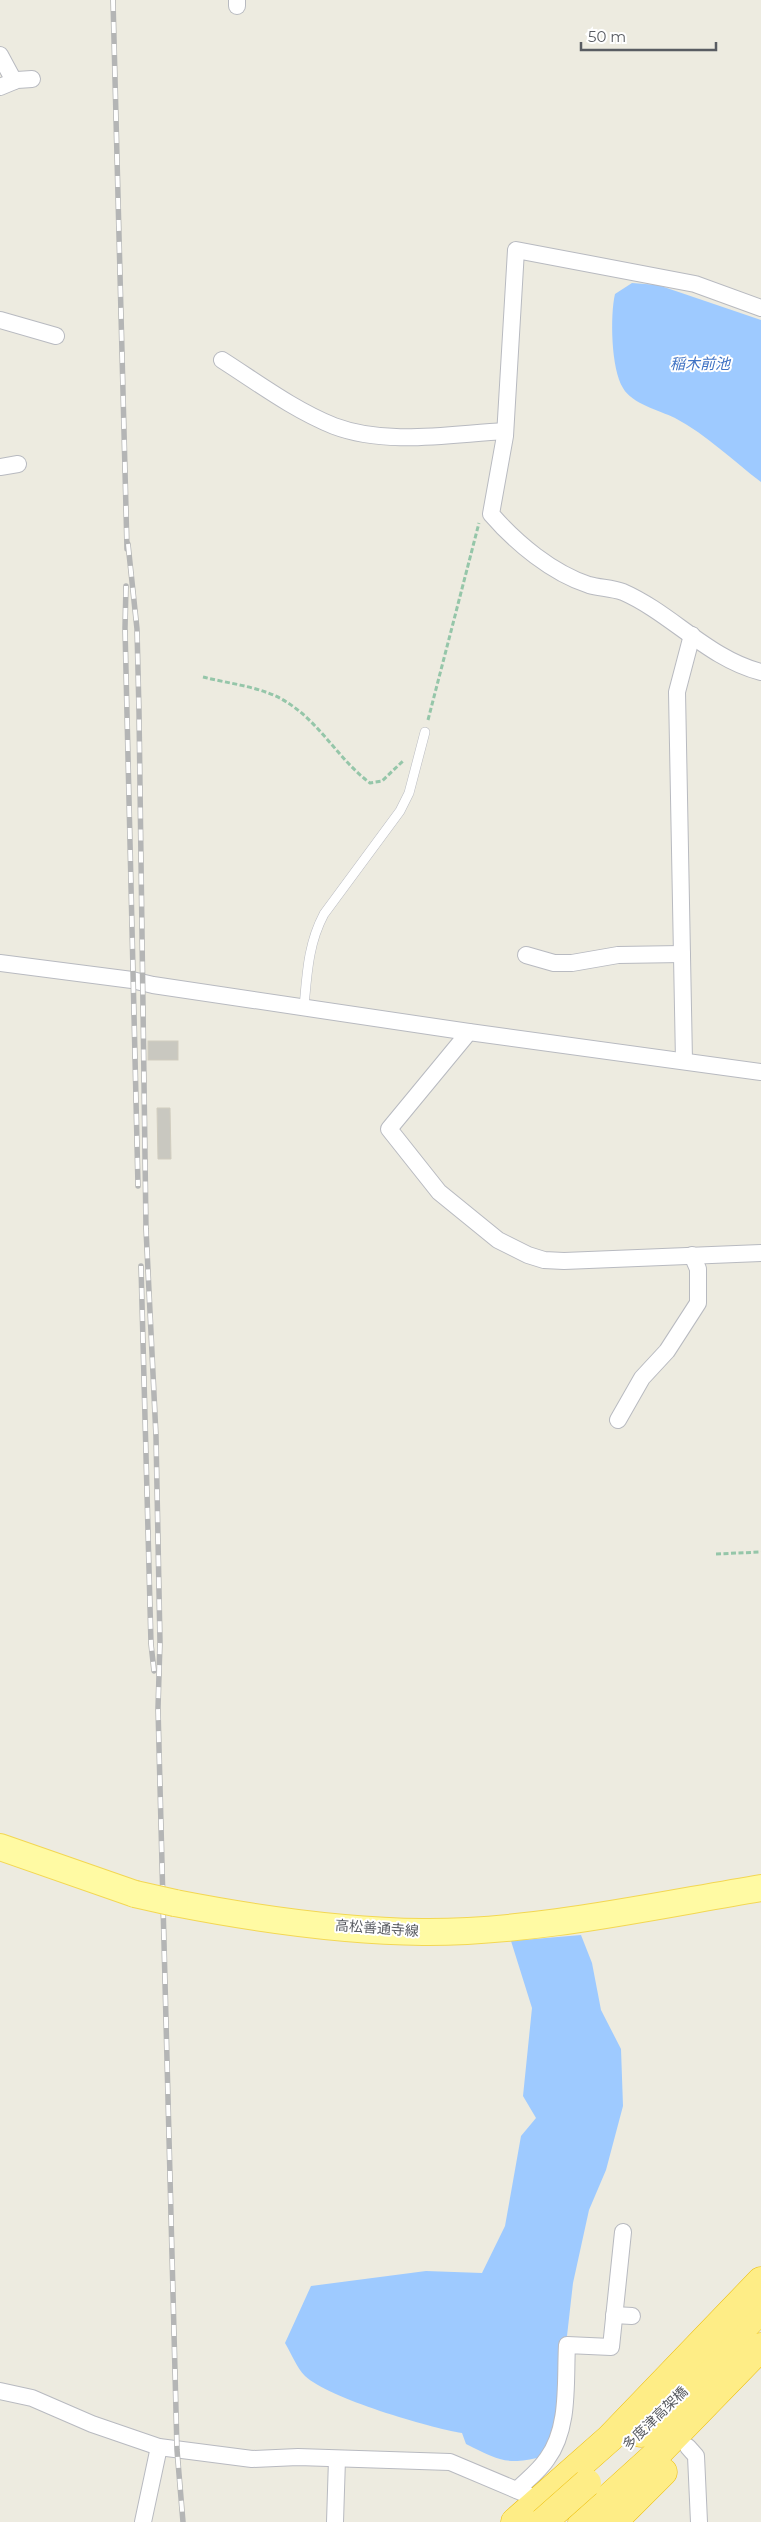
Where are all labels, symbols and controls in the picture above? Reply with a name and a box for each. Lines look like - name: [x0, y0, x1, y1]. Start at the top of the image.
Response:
- scale bar: [581, 20, 716, 52]
- text: 50 m: [588, 27, 626, 46]
- water label: 稲木前池: [670, 354, 732, 373]
- street label: 高松善通寺線: [334, 1916, 420, 1940]
- street label: 多度津高架橋: [619, 2382, 691, 2454]

